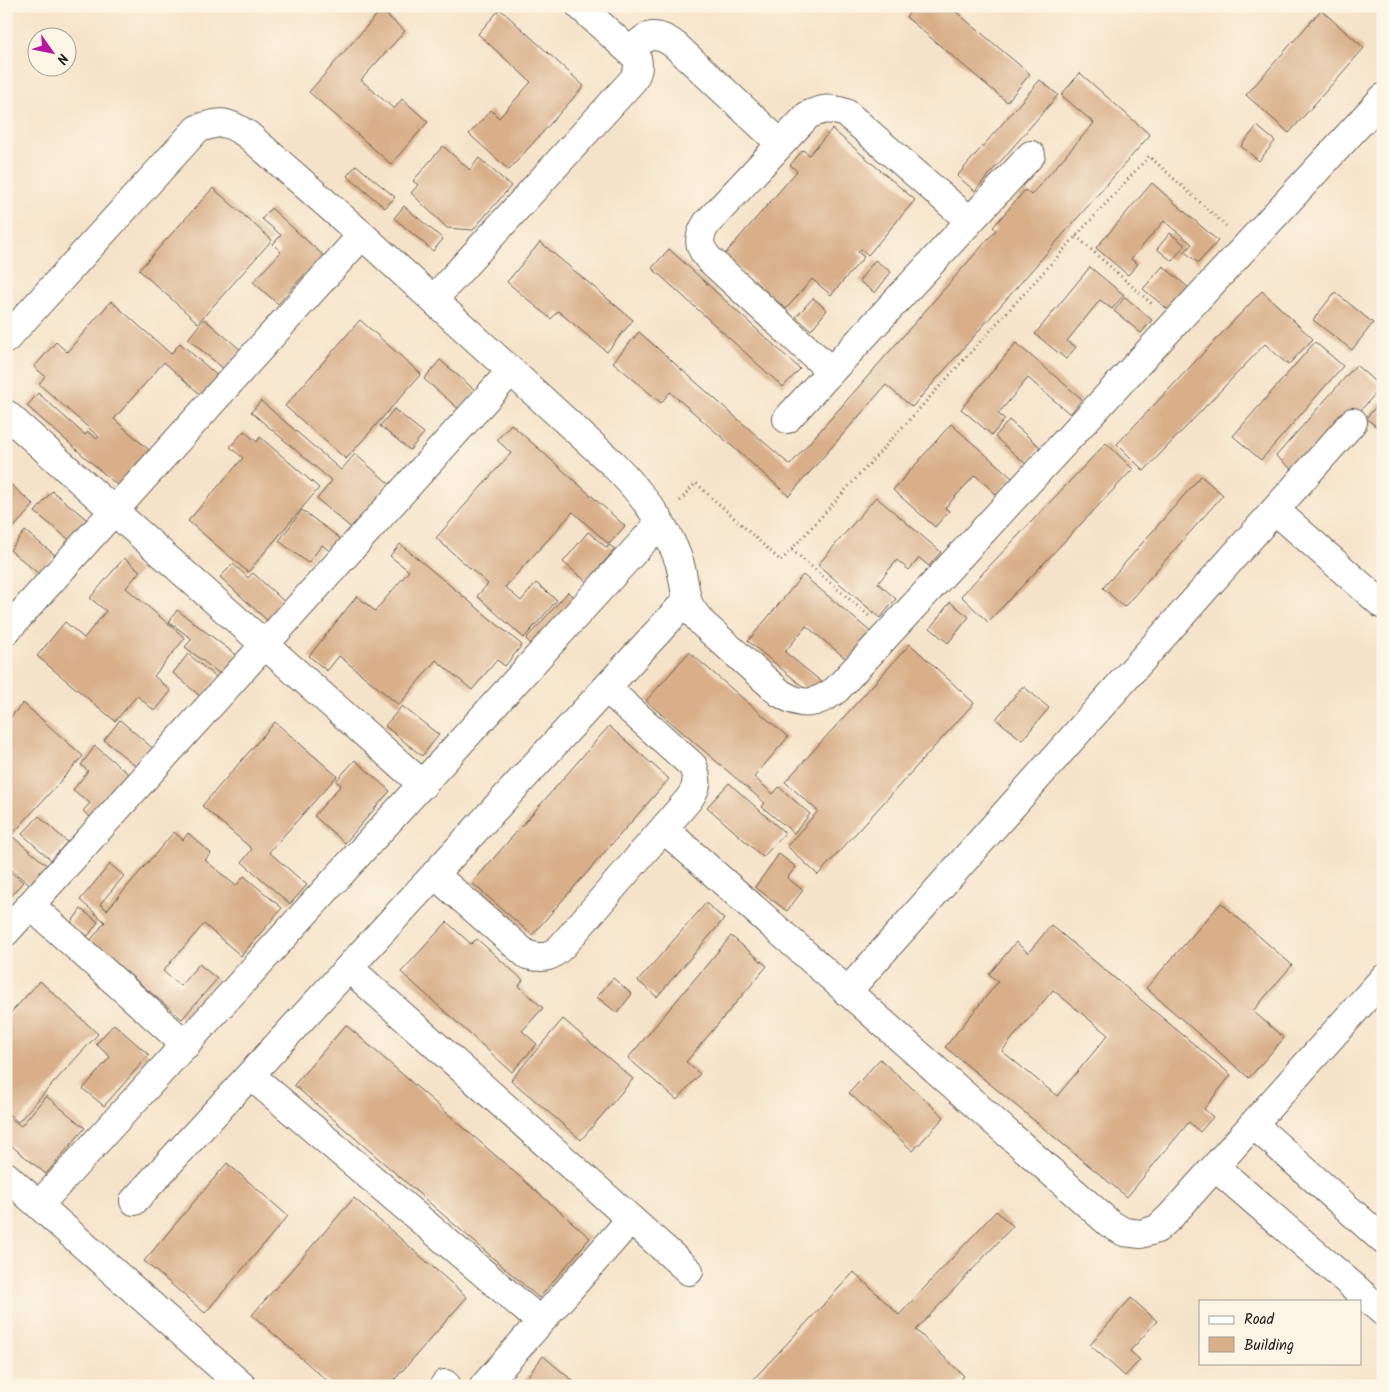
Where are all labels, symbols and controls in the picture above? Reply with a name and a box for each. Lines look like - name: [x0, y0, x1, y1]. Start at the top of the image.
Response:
- north arrow: [28, 28, 78, 78]
- text: N: [50, 49, 74, 68]
- legend: [1199, 1300, 1362, 1364]
- text: Road: [1244, 1308, 1275, 1332]
- text: Building: [1244, 1334, 1294, 1358]

